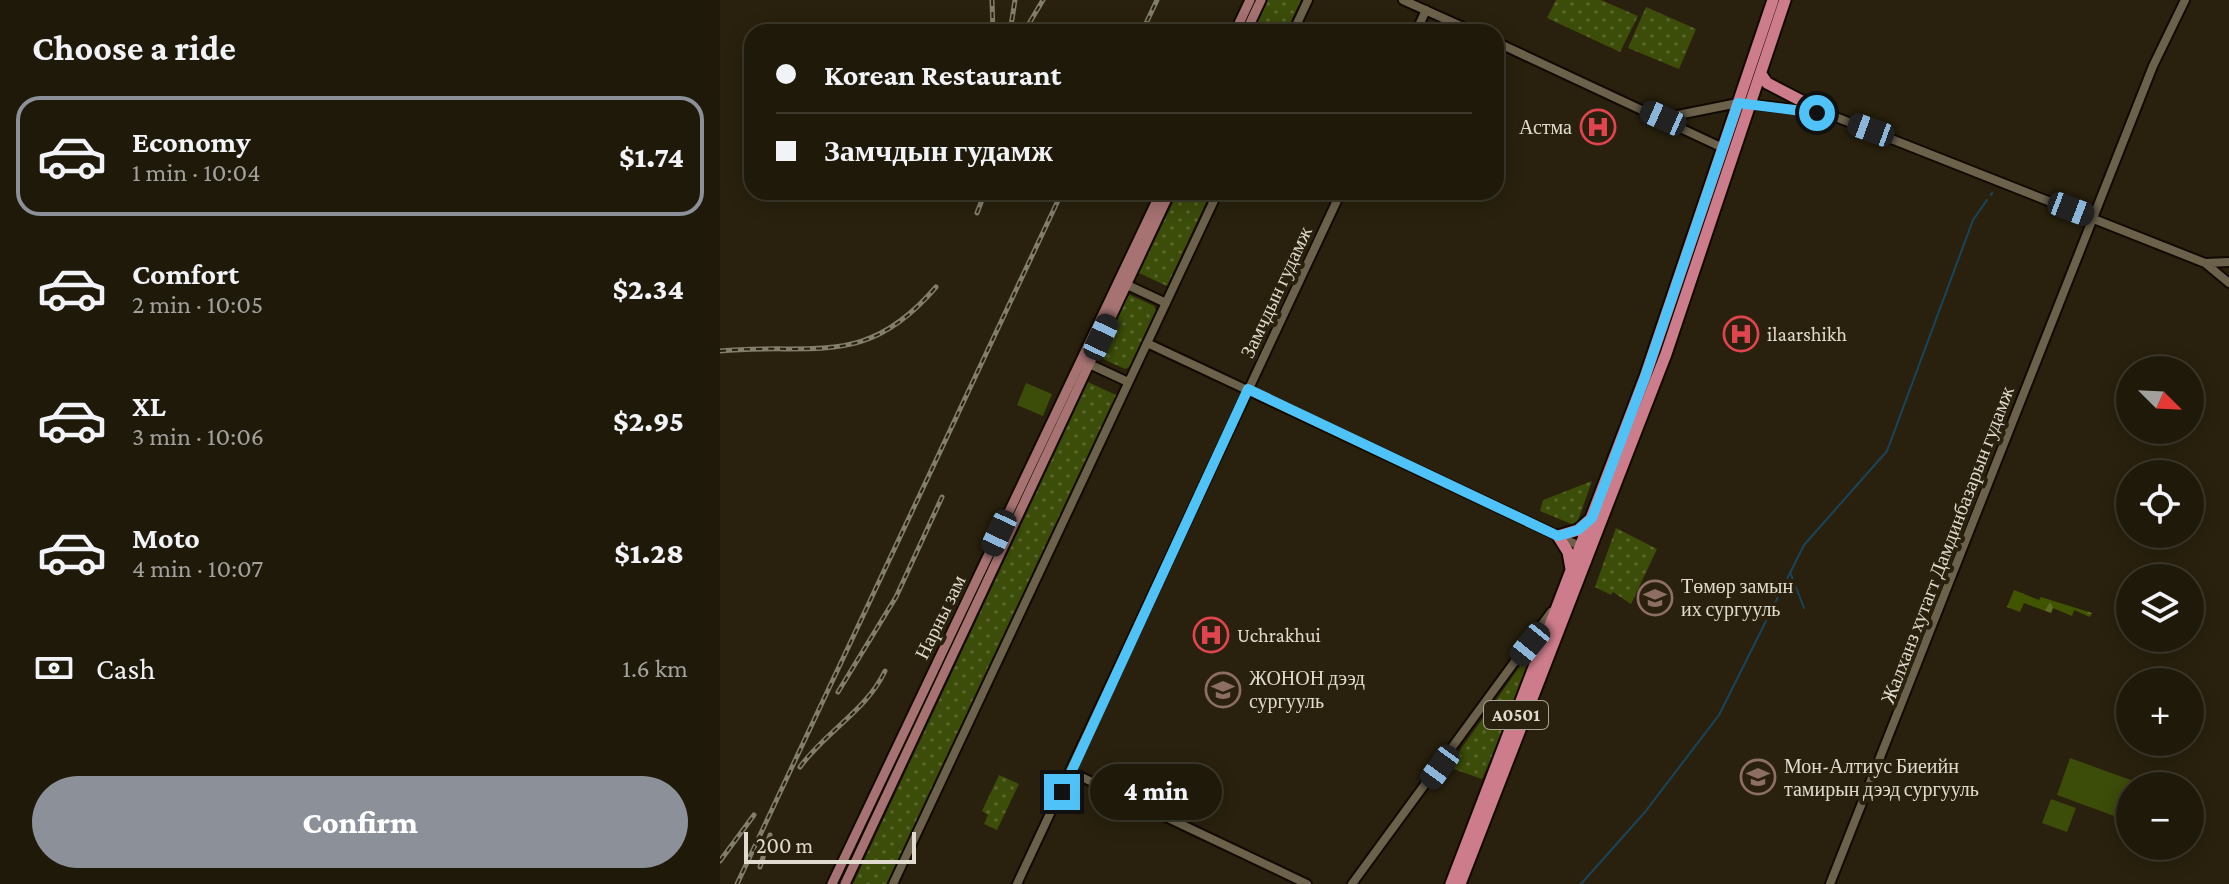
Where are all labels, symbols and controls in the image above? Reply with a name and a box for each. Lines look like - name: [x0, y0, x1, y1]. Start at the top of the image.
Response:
- text: Choose a ride: [32, 28, 236, 68]
- text: Korean Restaurant: [824, 58, 1061, 91]
- route start: [1799, 95, 1835, 131]
- car: [1636, 97, 1690, 139]
- hospital icon: Астма: [1579, 108, 1617, 146]
- car: [1844, 111, 1898, 149]
- place label: Астма: [1519, 116, 1572, 138]
- icon: car: [36, 120, 108, 192]
- text: Economy: [132, 125, 251, 158]
- text: Замчдын гудамж: [824, 134, 1053, 167]
- text: $1.74: [619, 140, 684, 173]
- text: 1 min · 10:04: [132, 158, 260, 187]
- car: [2044, 189, 2098, 229]
- street label: Замчдын гудамж: [1236, 223, 1317, 361]
- icon: car: [36, 252, 108, 324]
- text: Comfort: [132, 257, 239, 290]
- text: $2.34: [613, 272, 684, 305]
- text: 2 min · 10:05: [132, 290, 263, 319]
- car: [1080, 310, 1122, 364]
- hospital icon: ilaarshikh: [1722, 315, 1760, 353]
- place label: ilaarshikh: [1767, 323, 1847, 345]
- north arrow: [2116, 356, 2204, 444]
- map controls: [2116, 356, 2204, 860]
- street label: Жалханз хутагт Дамдинбазарын гудамж: [1876, 383, 2019, 707]
- icon: car: [36, 384, 108, 456]
- text: XL: [132, 389, 166, 422]
- text: $2.95: [613, 404, 684, 437]
- text: 3 min · 10:06: [132, 422, 264, 451]
- button: locate: [2116, 460, 2204, 548]
- car: [978, 506, 1020, 560]
- icon: car: [36, 516, 108, 588]
- text: Moto: [132, 521, 200, 554]
- text: $1.28: [614, 536, 684, 569]
- text: 4 min · 10:07: [132, 554, 263, 583]
- button: layers: [2116, 564, 2204, 652]
- street label: Нарны зам: [910, 571, 971, 663]
- place label: Төмөр замын их сургууль: [1681, 575, 1793, 621]
- school or university icon: Төмөр замын их сургууль: [1636, 579, 1674, 617]
- hospital icon: Uchrakhui: [1192, 616, 1230, 654]
- car: [1506, 618, 1554, 670]
- place label: Uchrakhui: [1237, 624, 1321, 646]
- icon: cash: [32, 646, 76, 690]
- text: Cash: [96, 652, 155, 685]
- text: 1.6 km: [622, 654, 688, 683]
- place label: ЖОНОН дээд сургууль: [1249, 667, 1365, 713]
- button: +: [2116, 668, 2204, 756]
- school or university icon: ЖОНОН дээд сургууль: [1204, 671, 1242, 709]
- road number: A0501: [1484, 701, 1548, 729]
- car: [1416, 741, 1464, 793]
- place label: Мон-Алтиус Биеийн тамирын дээд сургууль: [1784, 755, 1979, 801]
- school or university icon: Мон-Алтиус Биеийн тамирын дээд сургууль: [1739, 758, 1777, 796]
- callout: 4 min: [1090, 764, 1222, 820]
- button: −: [2116, 772, 2204, 860]
- route end: [1044, 774, 1080, 810]
- button: Confirm: [32, 776, 688, 868]
- text: 4 min: [1124, 777, 1188, 806]
- scale bar: [744, 828, 916, 864]
- text: 200 m: [756, 833, 813, 858]

